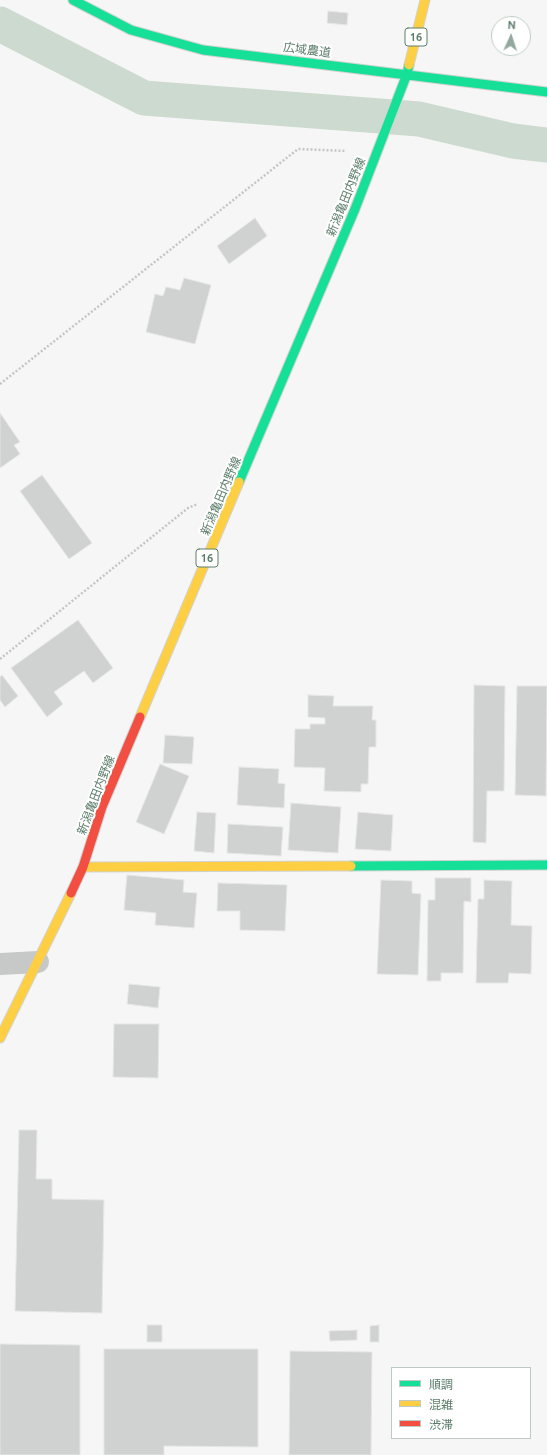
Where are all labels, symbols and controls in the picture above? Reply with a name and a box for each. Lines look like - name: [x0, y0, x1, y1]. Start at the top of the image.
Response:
- north arrow: [491, 16, 531, 56]
- text: N: [507, 19, 516, 31]
- road number: 16: [405, 28, 427, 46]
- street label: 広域農道: [282, 40, 332, 60]
- street label: 新潟亀田内野線: [324, 155, 368, 239]
- street label: 新潟亀田内野線: [198, 455, 244, 537]
- road number: 16: [196, 549, 218, 567]
- street label: 新潟亀田内野線: [74, 753, 118, 837]
- legend: [391, 1367, 531, 1439]
- text: 順調: [429, 1378, 453, 1391]
- text: 混雑: [429, 1398, 453, 1411]
- text: 渋滞: [429, 1418, 453, 1431]

